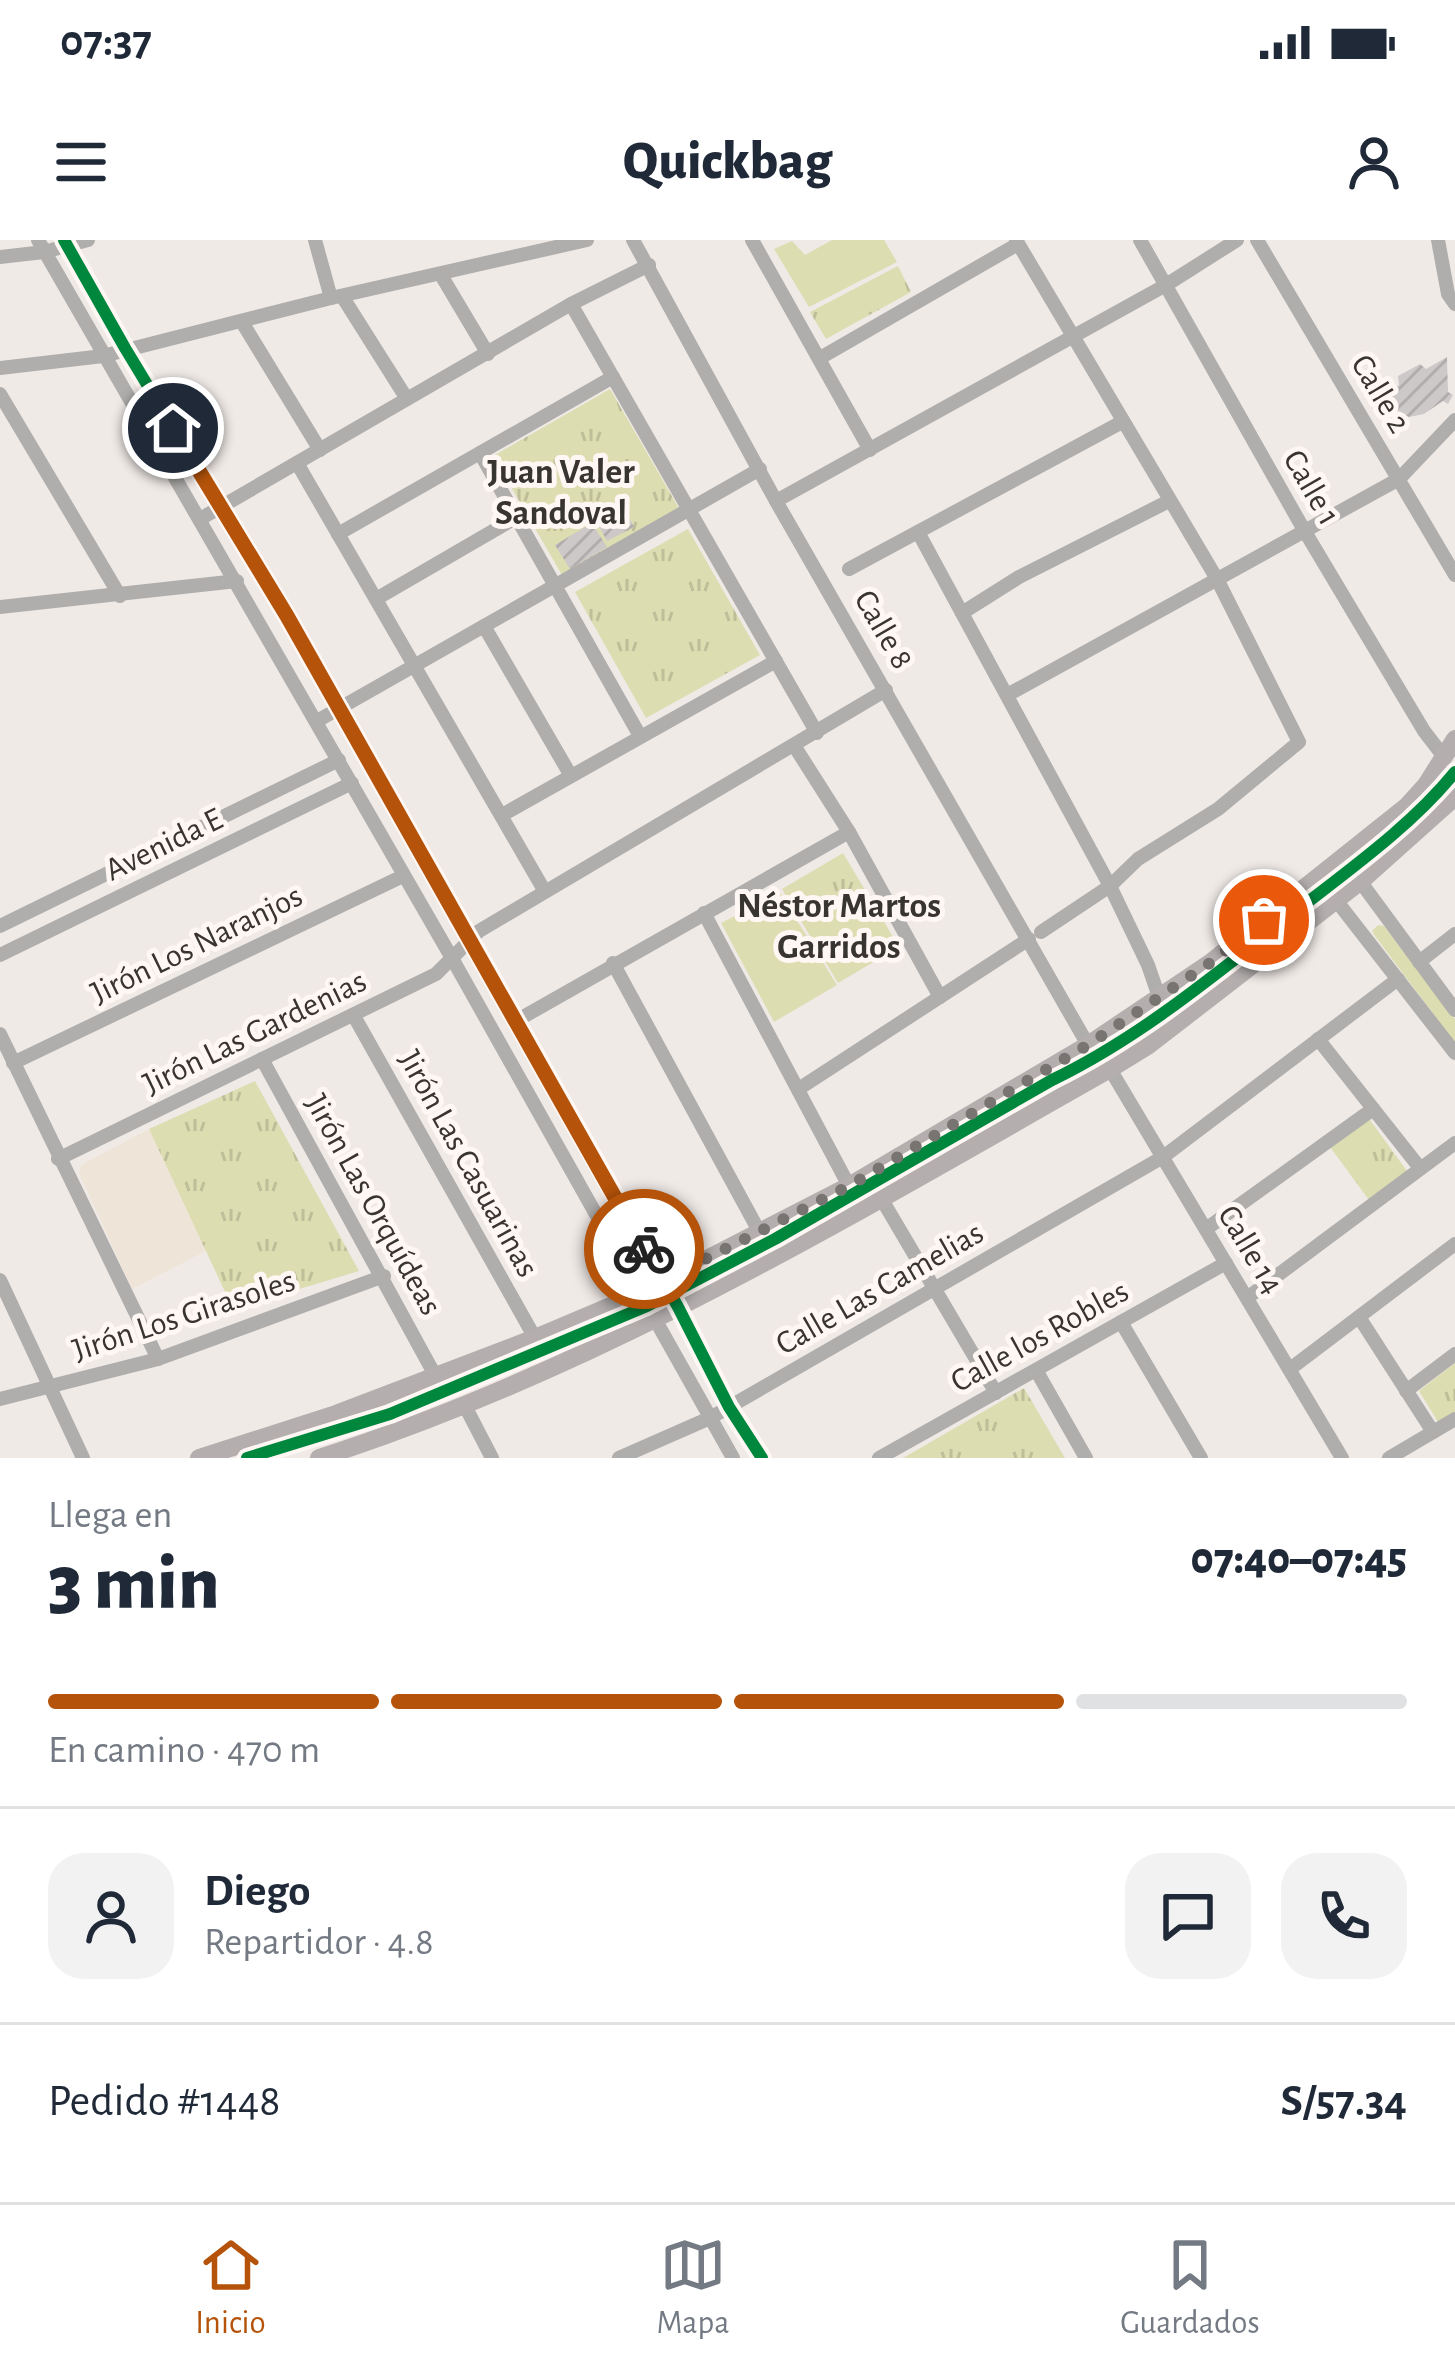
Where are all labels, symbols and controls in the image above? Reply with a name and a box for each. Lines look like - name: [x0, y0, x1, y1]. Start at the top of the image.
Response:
- text: 07:37: [60, 19, 152, 64]
- icon: menu: [48, 129, 114, 195]
- icon: person: [1341, 129, 1407, 195]
- text: Quickbag: [623, 135, 832, 189]
- street label: Calle 2: [1344, 349, 1416, 439]
- pin: [122, 377, 224, 479]
- icon: home: [140, 395, 206, 461]
- street label: Calle 1: [1277, 445, 1345, 531]
- district label: Juan Valer Sandoval: [487, 454, 635, 531]
- street label: Calle 8: [847, 585, 919, 675]
- street label: Avenida E: [100, 803, 228, 887]
- pin: [1213, 869, 1315, 971]
- street label: Jirón Los Naranjos: [86, 880, 308, 1010]
- icon: bag: [1231, 887, 1297, 953]
- district label: Néstor Martos Garridos: [737, 888, 941, 965]
- street label: Jirón Las Gardenias: [138, 965, 372, 1101]
- street label: Jirón Las Casuarinas: [392, 1045, 544, 1283]
- street label: Jirón Las Orquídeas: [299, 1089, 447, 1321]
- courier: [584, 1189, 704, 1309]
- street label: Calle 14: [1211, 1200, 1289, 1300]
- icon: bike: [611, 1216, 677, 1282]
- street label: Calle Las Camelias: [771, 1216, 989, 1362]
- street label: Jirón Los Girasoles: [69, 1265, 299, 1367]
- street label: Calle los Robles: [946, 1275, 1134, 1399]
- text: Llega en: [48, 1496, 173, 1535]
- text: 07:40–07:45: [1191, 1537, 1407, 1582]
- text: 3 min: [48, 1545, 220, 1623]
- text: En camino · 470 m: [48, 1731, 320, 1770]
- button: person: [48, 1853, 174, 1979]
- button: chat: [1125, 1853, 1251, 1979]
- button: phone: [1281, 1853, 1407, 1979]
- text: Diego: [204, 1869, 311, 1914]
- text: Repartidor · 4.8: [204, 1923, 434, 1962]
- text: Pedido #1448: [48, 2079, 281, 2124]
- text: S/57.34: [1281, 2079, 1407, 2124]
- tab: Inicio: [195, 2232, 266, 2344]
- tab: Mapa: [657, 2232, 730, 2344]
- tab: Guardados: [1120, 2232, 1260, 2344]

